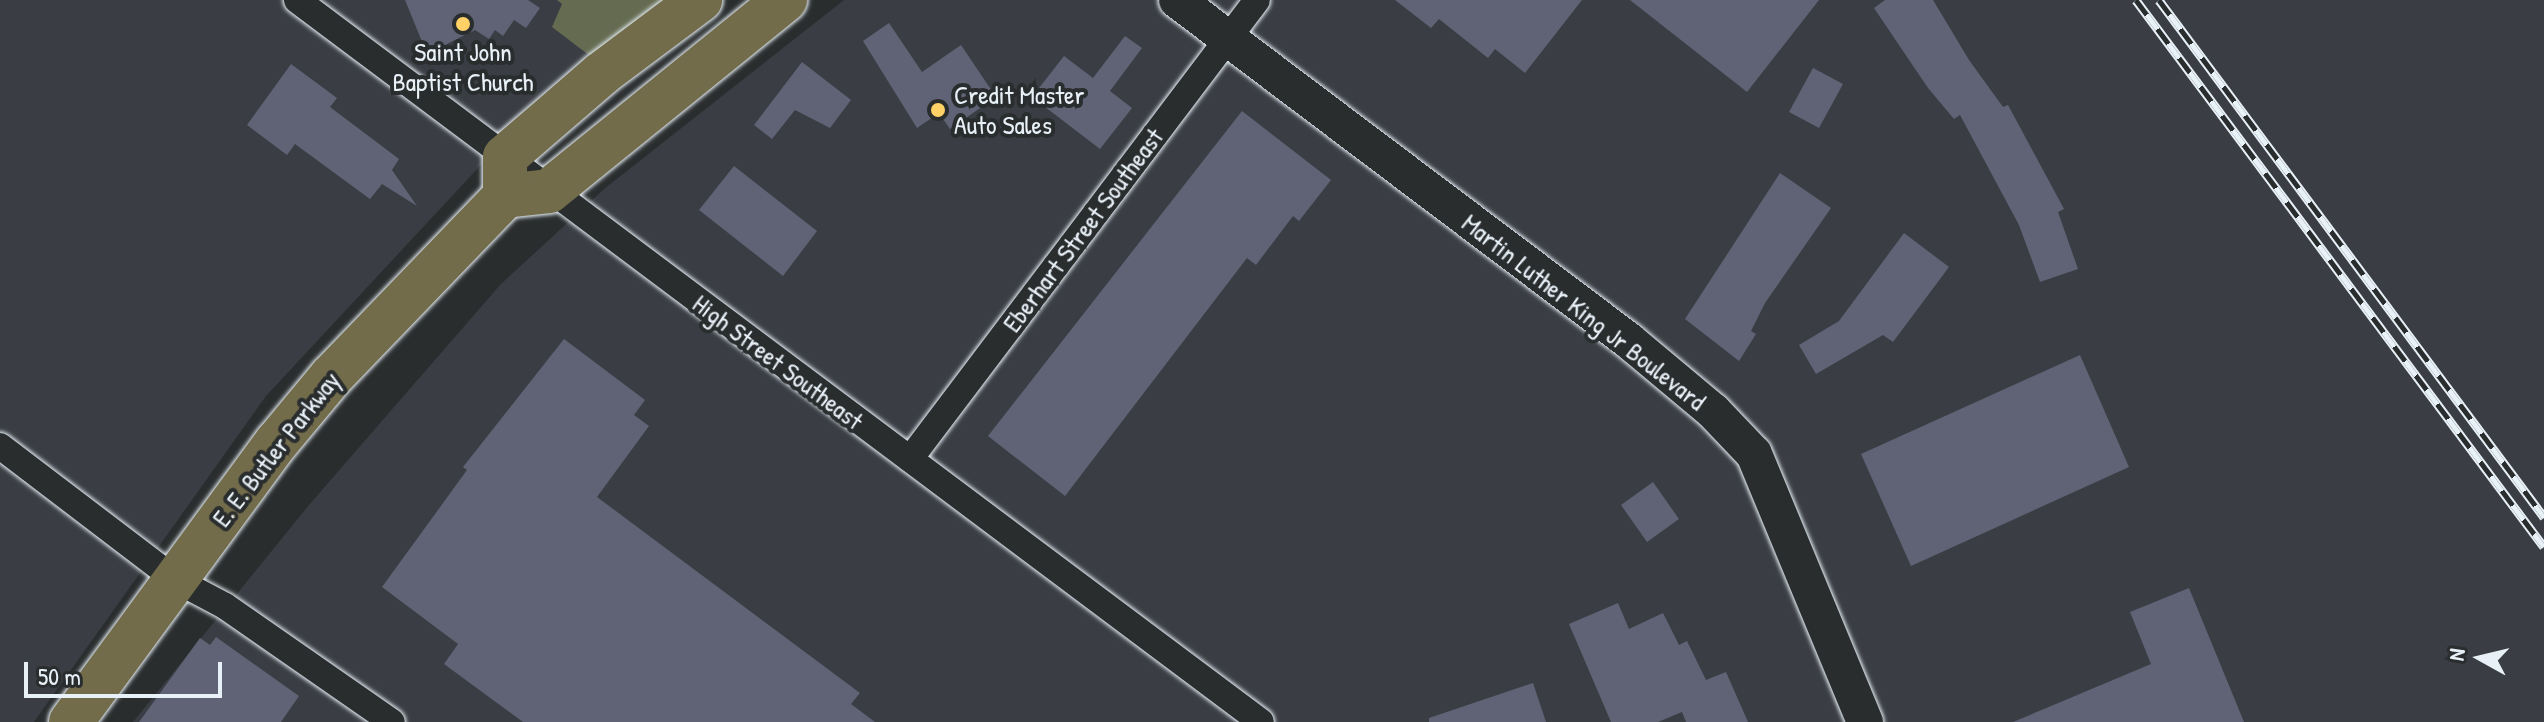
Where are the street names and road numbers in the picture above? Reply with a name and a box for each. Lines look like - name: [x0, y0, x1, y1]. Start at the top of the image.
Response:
- street label: Eberhart Street Southeast: [996, 122, 1170, 338]
- street label: Martin Luther King Jr Boulevard: [1456, 207, 1712, 417]
- street label: High Street Southeast: [687, 288, 869, 436]
- street label: E. E. Butler Parkway: [206, 365, 346, 533]

